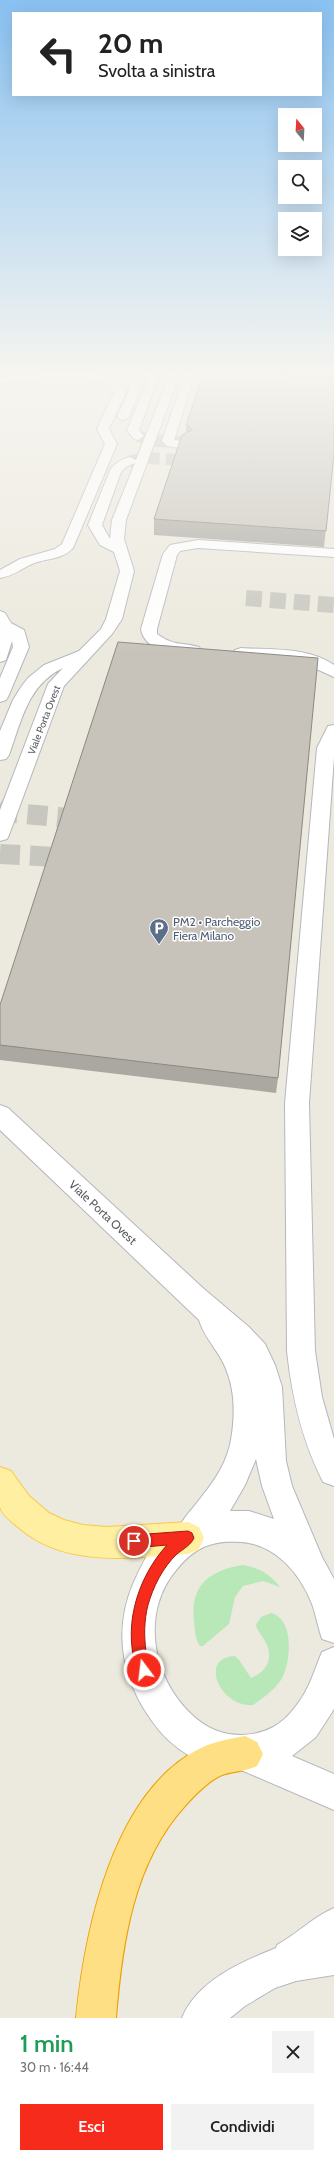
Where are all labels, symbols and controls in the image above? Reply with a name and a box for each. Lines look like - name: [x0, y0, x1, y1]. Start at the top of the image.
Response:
- text: 20 m: [98, 26, 163, 60]
- icon: left: [32, 28, 84, 80]
- text: Svolta a sinistra: [98, 60, 215, 82]
- north arrow: [278, 108, 322, 152]
- map controls: [278, 108, 322, 256]
- button: search: [278, 160, 322, 204]
- button: layers: [278, 212, 322, 256]
- street label: Viale Porta Ovest: [25, 683, 63, 756]
- place label: PM2 • Parcheggio Fiera Milano: [173, 914, 261, 943]
- parking icon: PM2 • Parcheggio Fiera Milano: [148, 917, 170, 945]
- street label: Viale Porta Ovest: [66, 1177, 140, 1247]
- pin: [117, 1524, 151, 1558]
- icon: arrive: [123, 1530, 145, 1552]
- position arrow: [123, 1649, 165, 1691]
- text: 1 min: [20, 2029, 74, 2058]
- button: close: [272, 2031, 314, 2073]
- text: 30 m · 16:44: [20, 2059, 89, 2075]
- button: Esci: [20, 2104, 163, 2150]
- button: Condividi: [171, 2104, 314, 2150]

